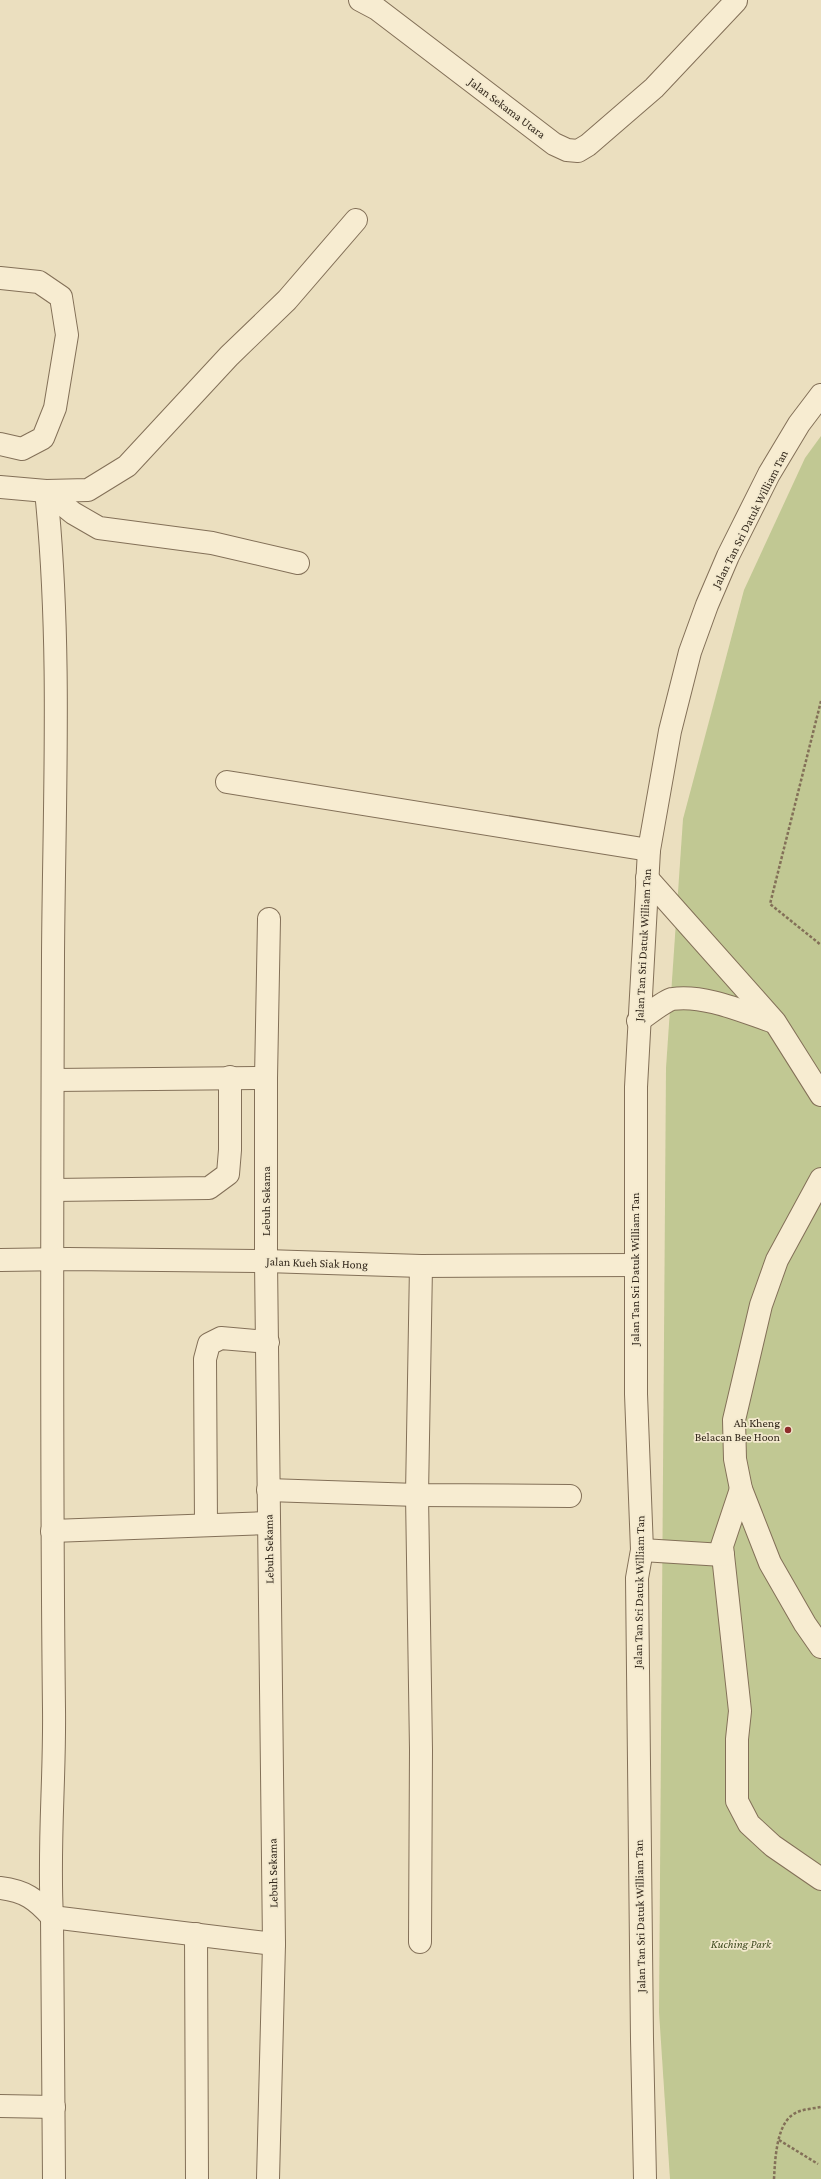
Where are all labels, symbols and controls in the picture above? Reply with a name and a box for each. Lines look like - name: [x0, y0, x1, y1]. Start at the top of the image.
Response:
- street label: Jalan Sekama Utara: [465, 74, 549, 142]
- street label: Jalan Tan Sri Datuk William Tan: [709, 447, 791, 591]
- street label: Jalan Tan Sri Datuk William Tan: [632, 868, 654, 1023]
- street label: Lebuh Sekama: [259, 1166, 273, 1236]
- street label: Jalan Tan Sri Datuk William Tan: [628, 1192, 642, 1347]
- street label: Jalan Kueh Siak Hong: [265, 1254, 368, 1272]
- place label: Ah Kheng Belacan Bee Hoon: [695, 1416, 781, 1444]
- marker: Ah Kheng Belacan Bee Hoon: [783, 1425, 793, 1435]
- street label: Lebuh Sekama: [261, 1514, 277, 1584]
- street label: Jalan Tan Sri Datuk William Tan: [631, 1515, 647, 1670]
- street label: Lebuh Sekama: [265, 1838, 281, 1908]
- street label: Jalan Tan Sri Datuk William Tan: [632, 1839, 648, 1994]
- park label: Kuching Park: [711, 1937, 772, 1951]

